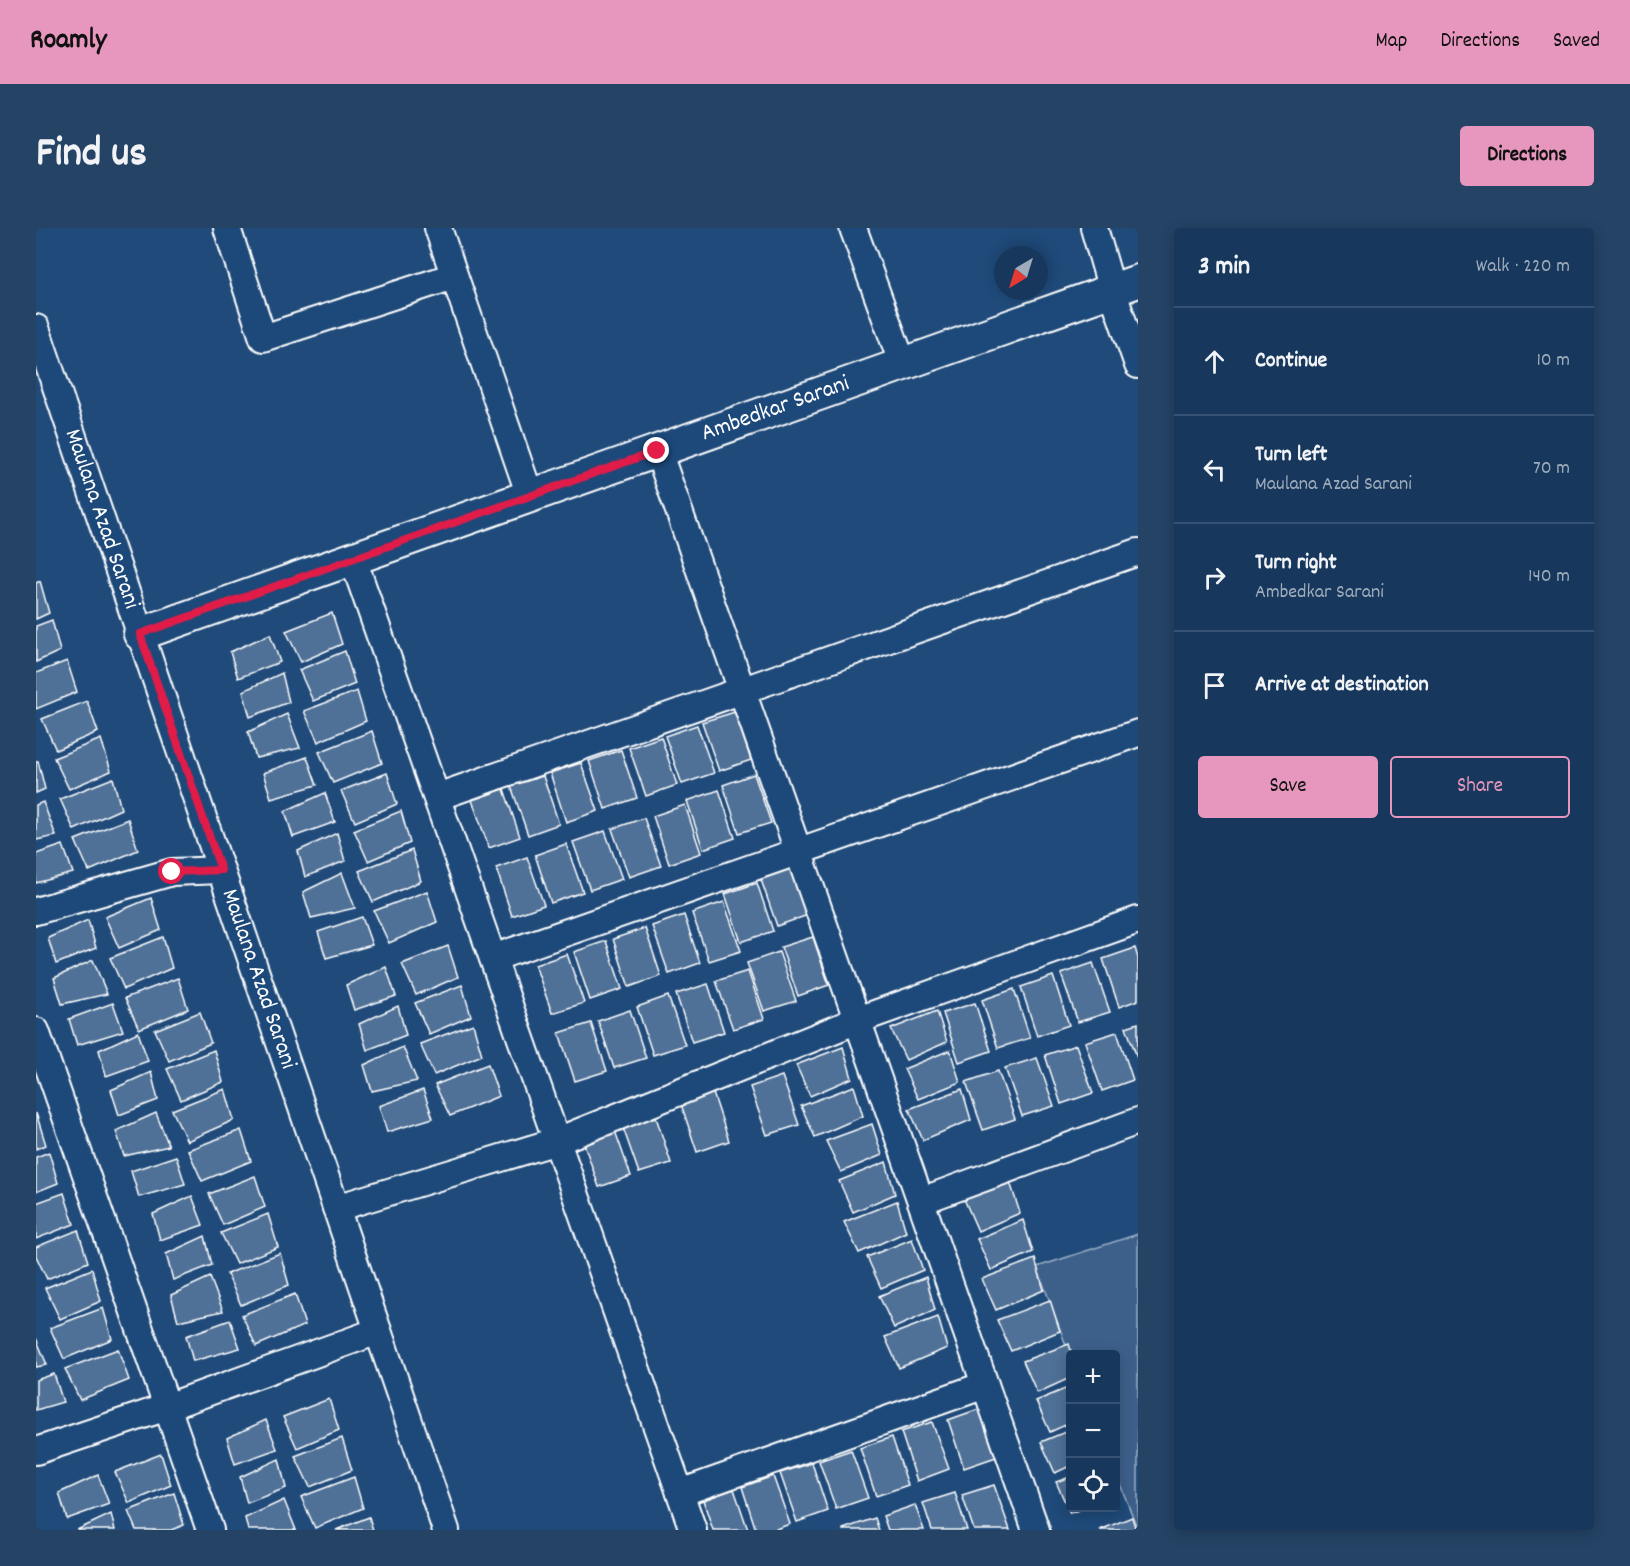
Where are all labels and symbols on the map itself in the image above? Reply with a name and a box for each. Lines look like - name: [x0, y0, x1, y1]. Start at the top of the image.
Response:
- north arrow: [994, 246, 1048, 300]
- street label: Ambedkar Sarani: [697, 367, 854, 451]
- street label: Maulana Azad Sarani: [55, 425, 148, 614]
- route end: [643, 437, 669, 463]
- route start: [158, 858, 184, 884]
- street label: Maulana Azad Sarani: [212, 885, 305, 1074]

